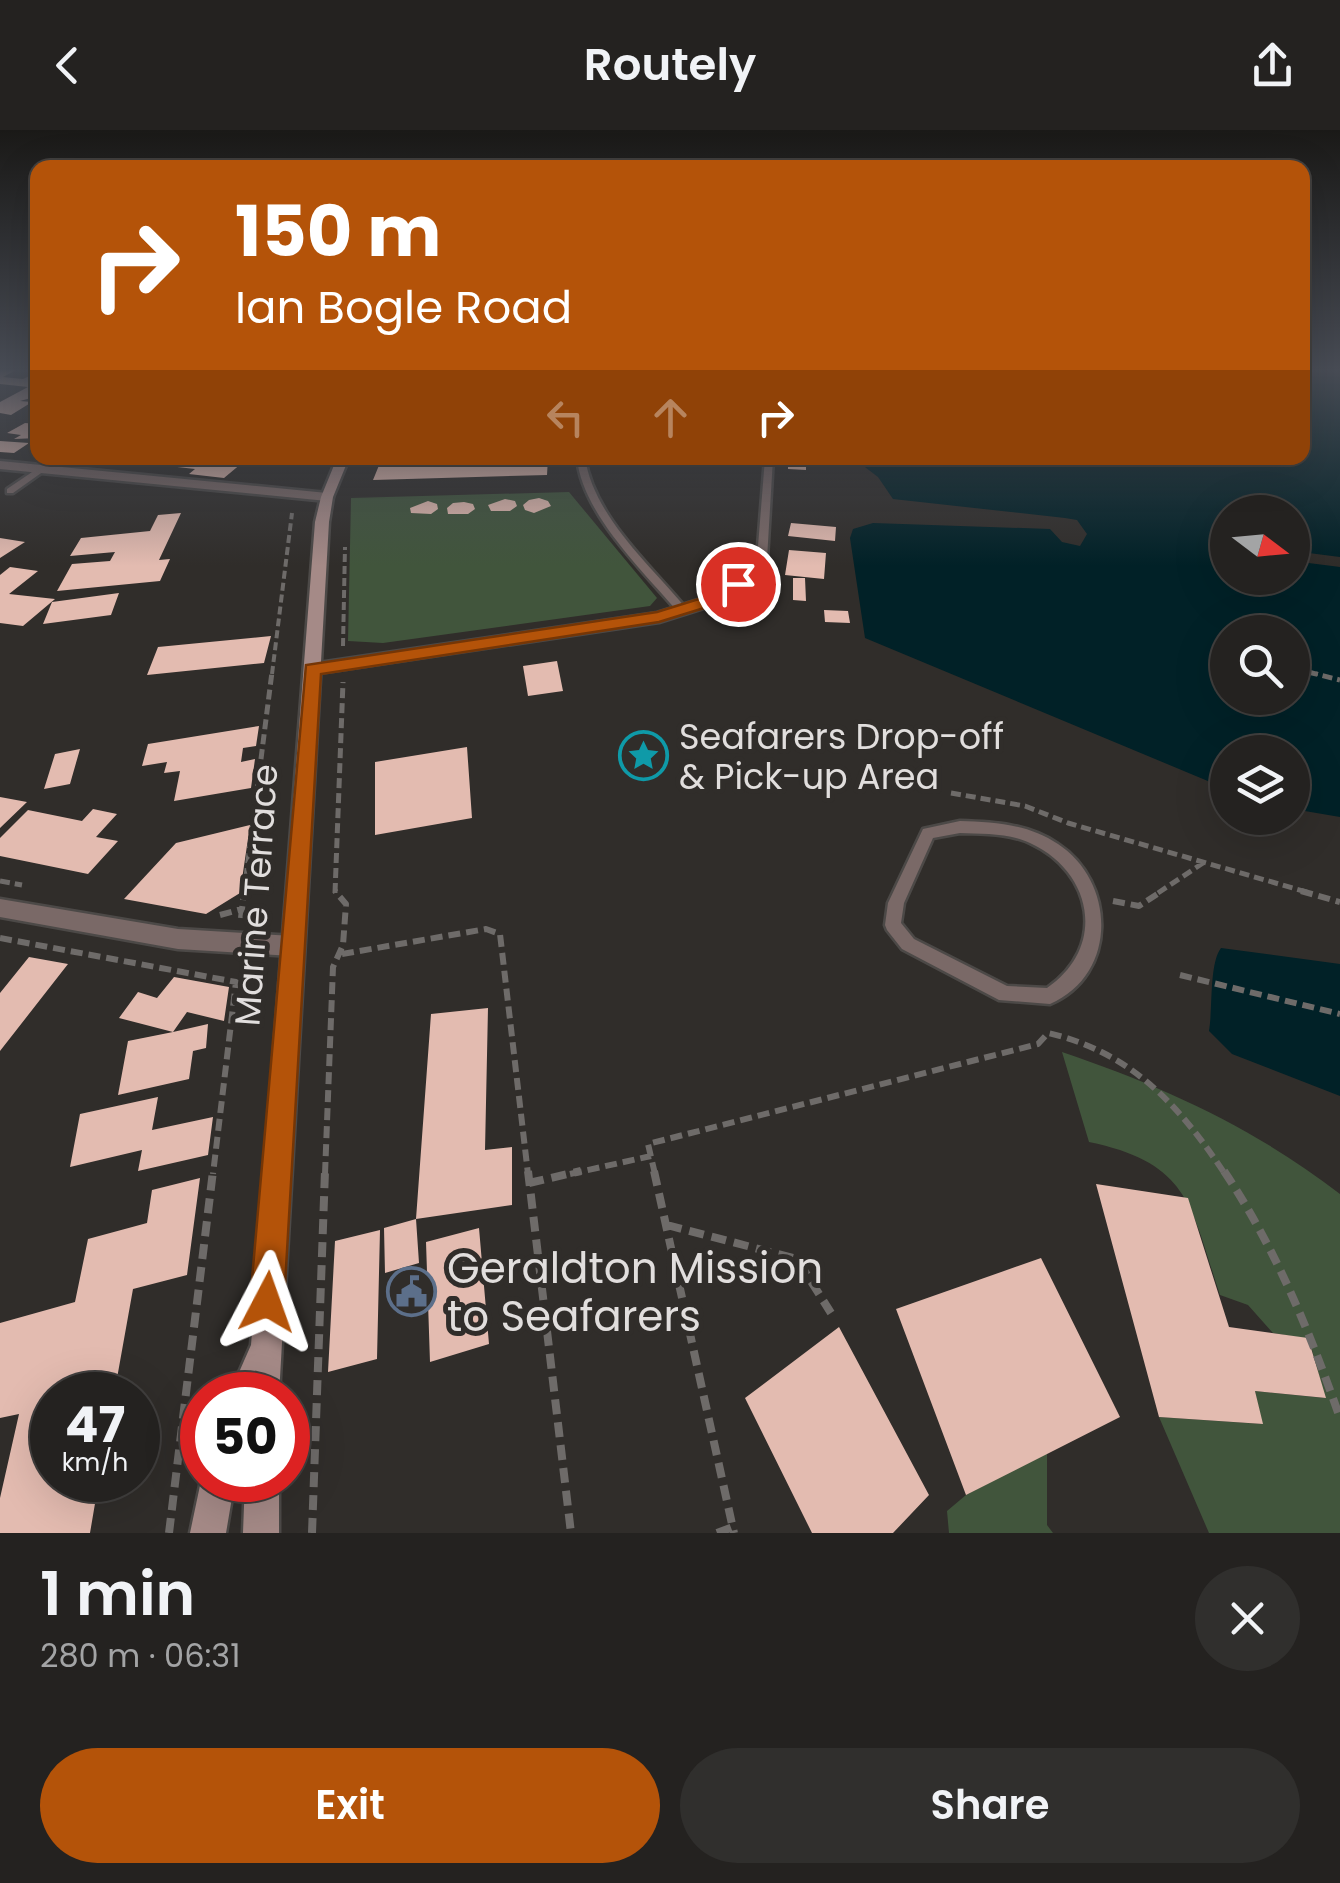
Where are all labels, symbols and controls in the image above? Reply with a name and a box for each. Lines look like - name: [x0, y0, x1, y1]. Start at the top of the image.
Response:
- text: Routely: [584, 33, 756, 96]
- icon: back: [40, 38, 95, 93]
- icon: share: [1245, 38, 1300, 93]
- text: 150 m: [235, 182, 441, 281]
- icon: right: [70, 200, 200, 330]
- text: Ian Bogle Road: [235, 276, 572, 339]
- icon: left: [538, 390, 593, 445]
- icon: ahead: [643, 390, 698, 445]
- icon: right: [748, 390, 803, 445]
- north arrow: [1210, 495, 1310, 595]
- map controls: [1210, 495, 1310, 835]
- pin: [696, 542, 781, 627]
- icon: arrive: [711, 557, 766, 612]
- button: search: [1210, 615, 1310, 715]
- place label: Seafarers Drop-off & Pick-up Area: [679, 712, 1004, 801]
- place icon: Seafarers Drop-off & Pick-up Area: [618, 730, 670, 782]
- button: layers: [1210, 735, 1310, 835]
- street label: Marine Terrace: [222, 762, 290, 1028]
- place label: Geraldton Mission to Seafarers: [447, 1239, 823, 1346]
- position arrow: [215, 1250, 319, 1354]
- public building icon: Geraldton Mission to Seafarers: [386, 1266, 438, 1318]
- speed limit sign: 50: [180, 1372, 310, 1502]
- text: 47: [65, 1389, 125, 1460]
- text: km/h: [62, 1445, 128, 1480]
- text: 1 min: [40, 1552, 195, 1636]
- button: close: [1195, 1566, 1300, 1671]
- text: 280 m · 06:31: [40, 1633, 240, 1678]
- button: Exit: [40, 1748, 660, 1863]
- button: Share: [680, 1748, 1300, 1863]

